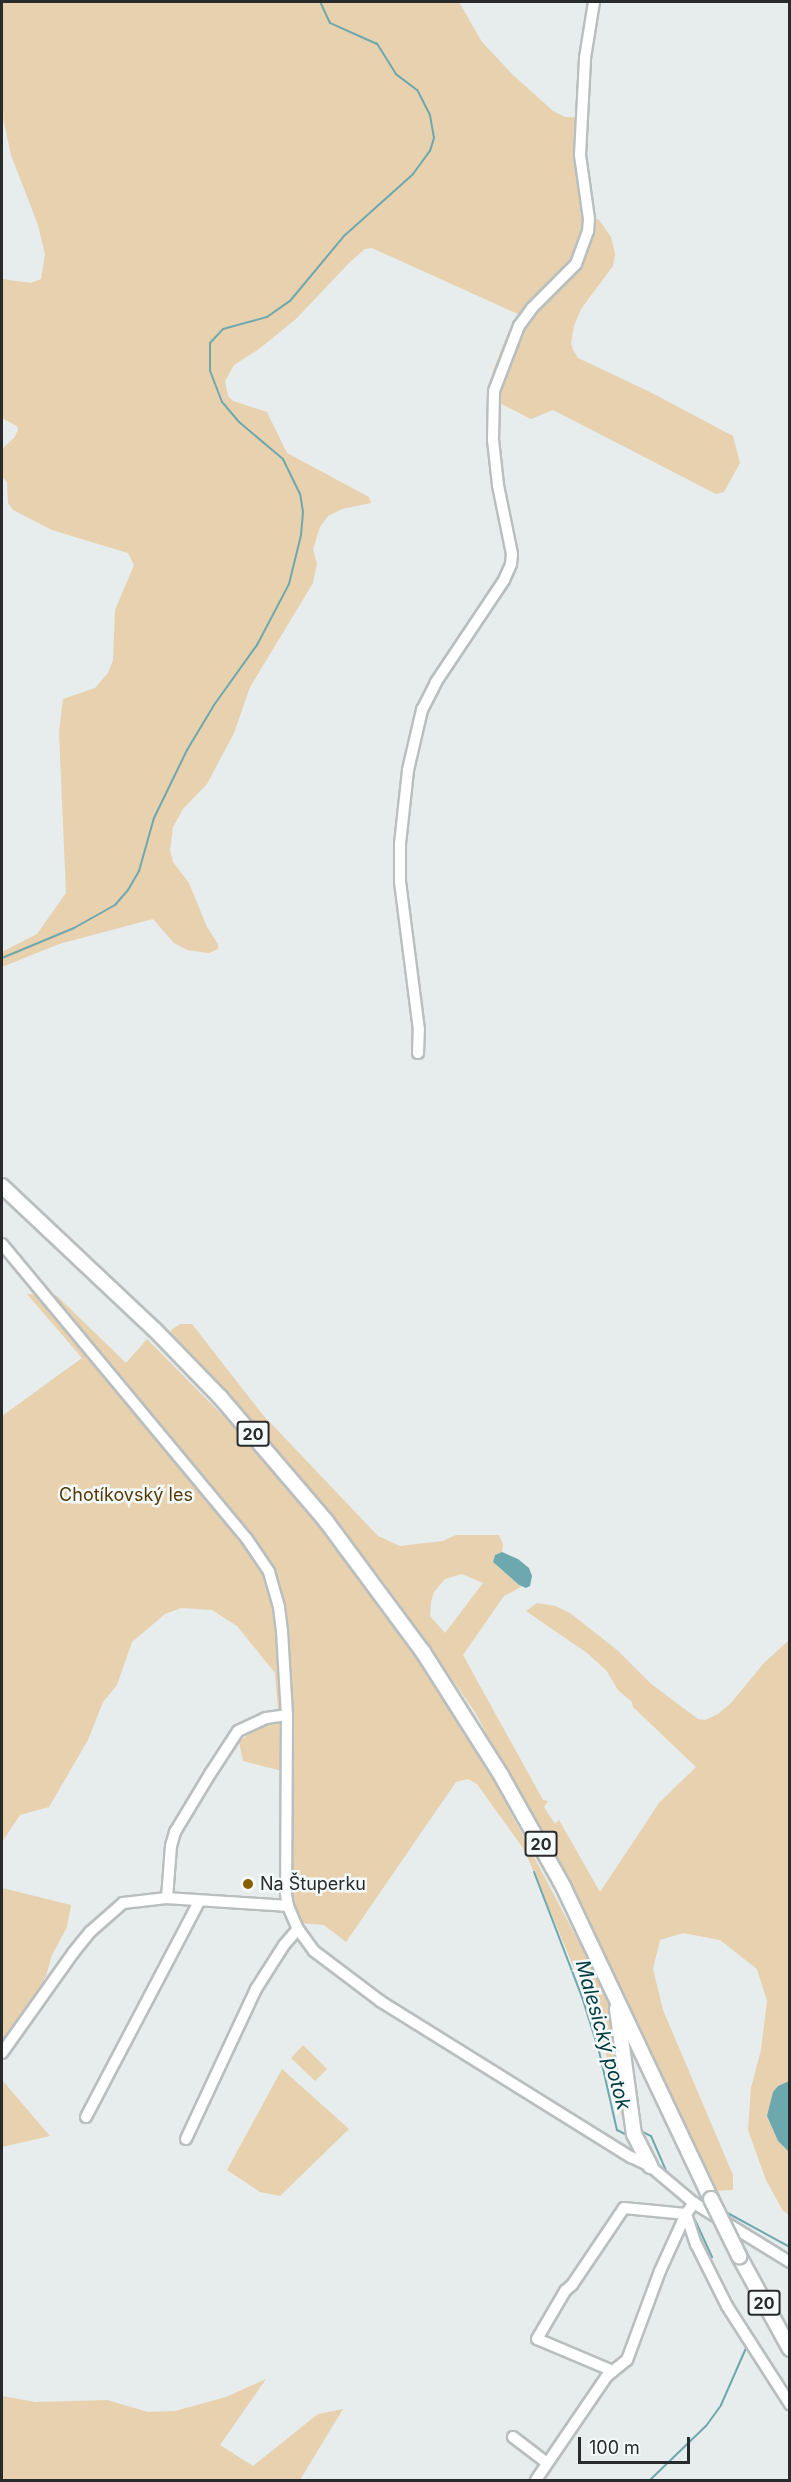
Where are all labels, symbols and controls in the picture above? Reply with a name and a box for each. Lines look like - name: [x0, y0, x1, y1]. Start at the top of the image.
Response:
- road number: 20: [236, 1421, 270, 1447]
- park label: Chotíkovský les: [59, 1484, 193, 1506]
- road number: 20: [524, 1831, 558, 1857]
- place label: Na Štuperku: [260, 1873, 366, 1895]
- marker: Na Štuperku: [241, 1877, 255, 1891]
- water label: Malesický potok: [570, 1957, 636, 2113]
- road number: 20: [748, 2290, 780, 2316]
- scale bar: [581, 2425, 694, 2463]
- text: 100 m: [589, 2437, 640, 2458]

